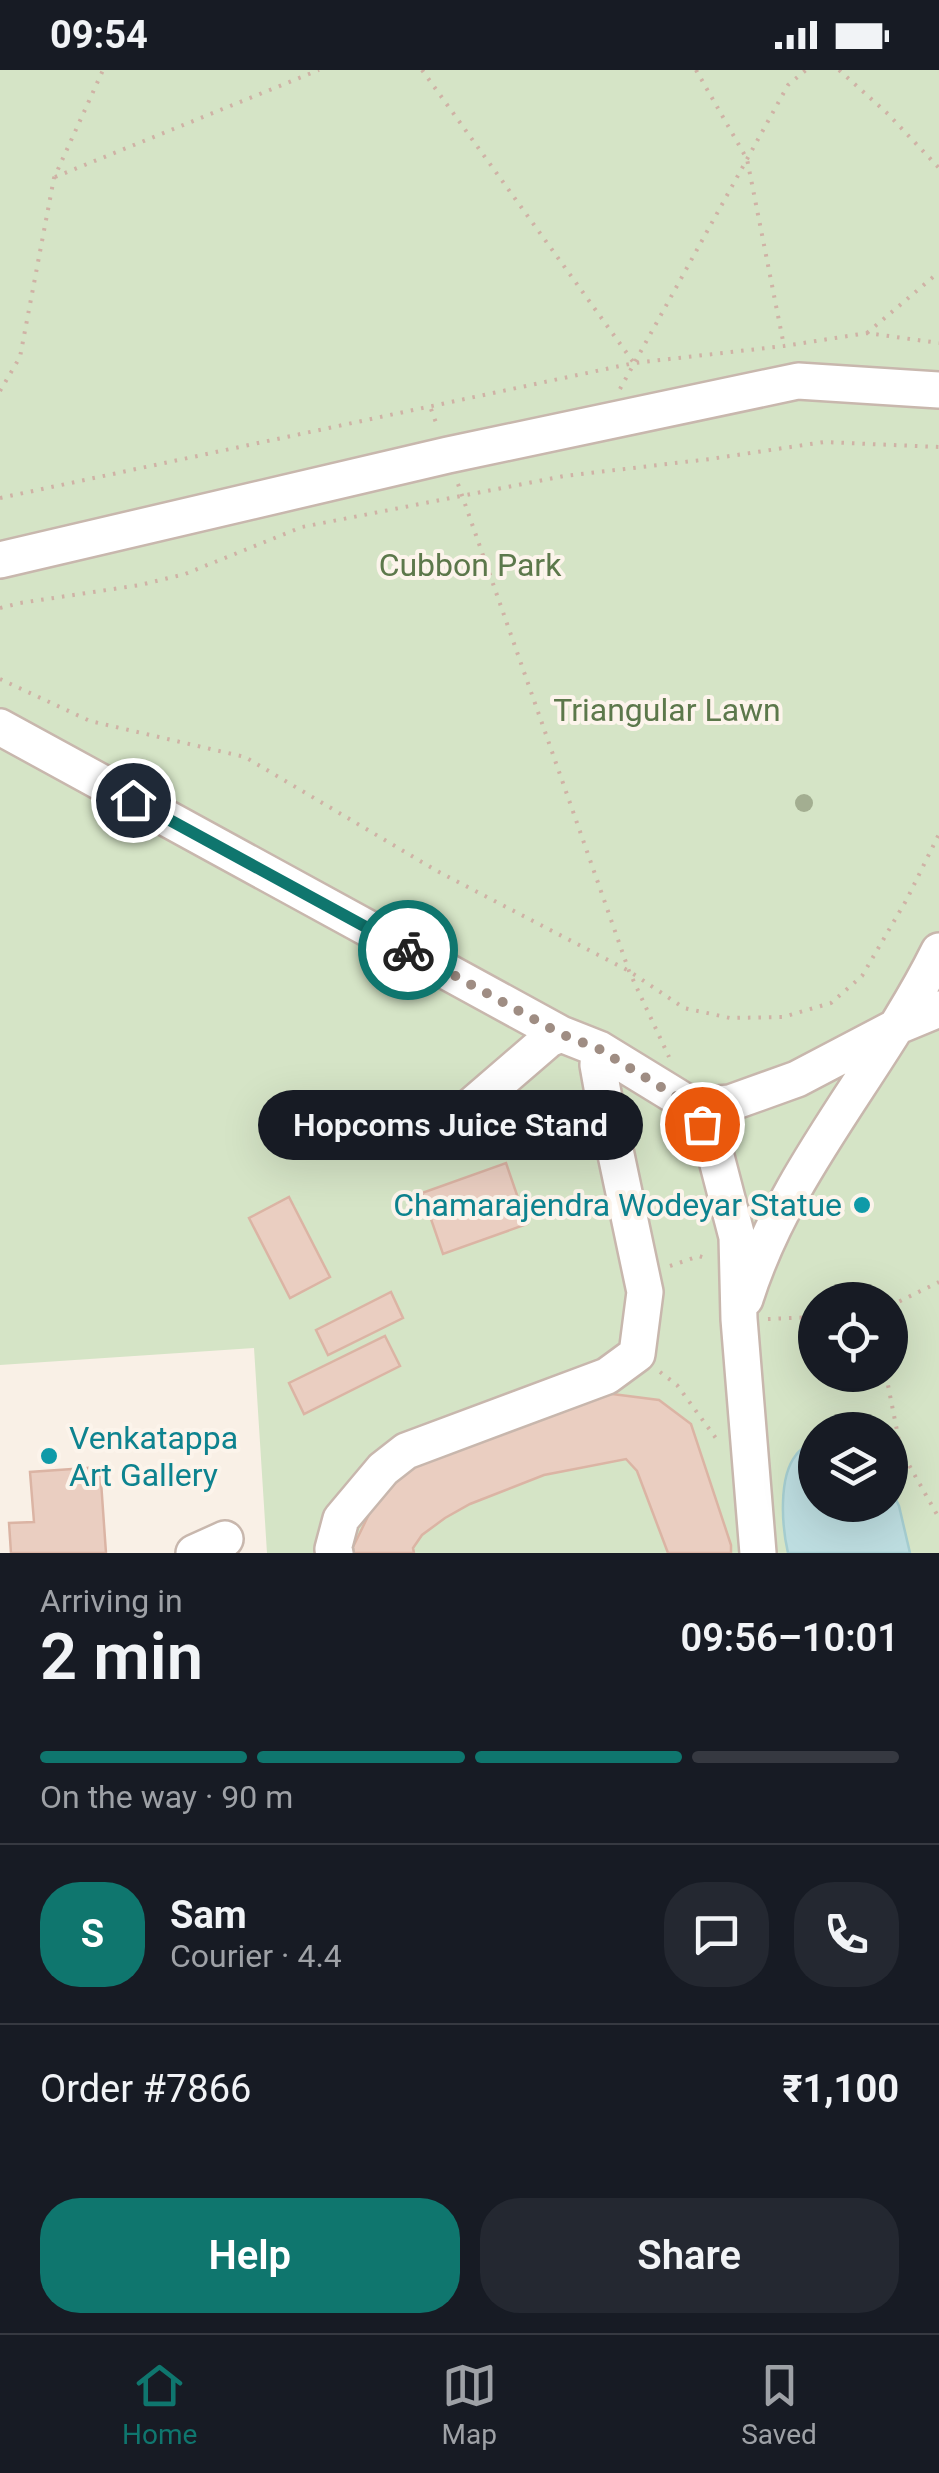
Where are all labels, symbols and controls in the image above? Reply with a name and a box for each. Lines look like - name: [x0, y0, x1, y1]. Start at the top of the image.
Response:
- text: 09:54: [50, 13, 148, 57]
- park label: Cubbon Park: [379, 546, 562, 584]
- park label: Triangular Lawn: [553, 691, 781, 729]
- pin: [91, 758, 176, 843]
- icon: home: [106, 773, 161, 828]
- courier: [358, 900, 458, 1000]
- icon: bike: [381, 923, 436, 978]
- pin: [660, 1082, 745, 1167]
- callout: Hopcoms Juice Stand: [257, 1089, 642, 1159]
- icon: bag: [675, 1097, 730, 1152]
- text: Hopcoms Juice Stand: [293, 1106, 608, 1144]
- place label: Chamarajendra Wodeyar Statue: [393, 1186, 842, 1224]
- marker: Chamarajendra Wodeyar Statue: [851, 1194, 873, 1216]
- map controls: [798, 1282, 908, 1522]
- button: locate: [798, 1282, 908, 1392]
- button: layers: [798, 1412, 908, 1522]
- place label: Venkatappa Art Gallery: [69, 1419, 238, 1494]
- marker: Venkatappa Art Gallery: [38, 1445, 60, 1467]
- text: Arriving in: [40, 1582, 183, 1620]
- text: 09:56–10:01: [680, 1616, 899, 1660]
- text: 2 min: [40, 1619, 203, 1695]
- text: On the way · 90 m: [40, 1778, 293, 1816]
- button: chat: [664, 1882, 769, 1987]
- button: phone: [794, 1882, 899, 1987]
- text: Sam: [170, 1893, 247, 1937]
- text: S: [81, 1912, 104, 1956]
- text: Courier · 4.4: [170, 1937, 342, 1975]
- text: Order #7866: [40, 2067, 251, 2111]
- text: ₹1,100: [782, 2067, 899, 2111]
- button: Help: [40, 2198, 460, 2313]
- button: Share: [480, 2198, 899, 2313]
- tab: Home: [122, 2358, 197, 2451]
- tab: Map: [442, 2358, 497, 2451]
- tab: Saved: [741, 2358, 817, 2451]

